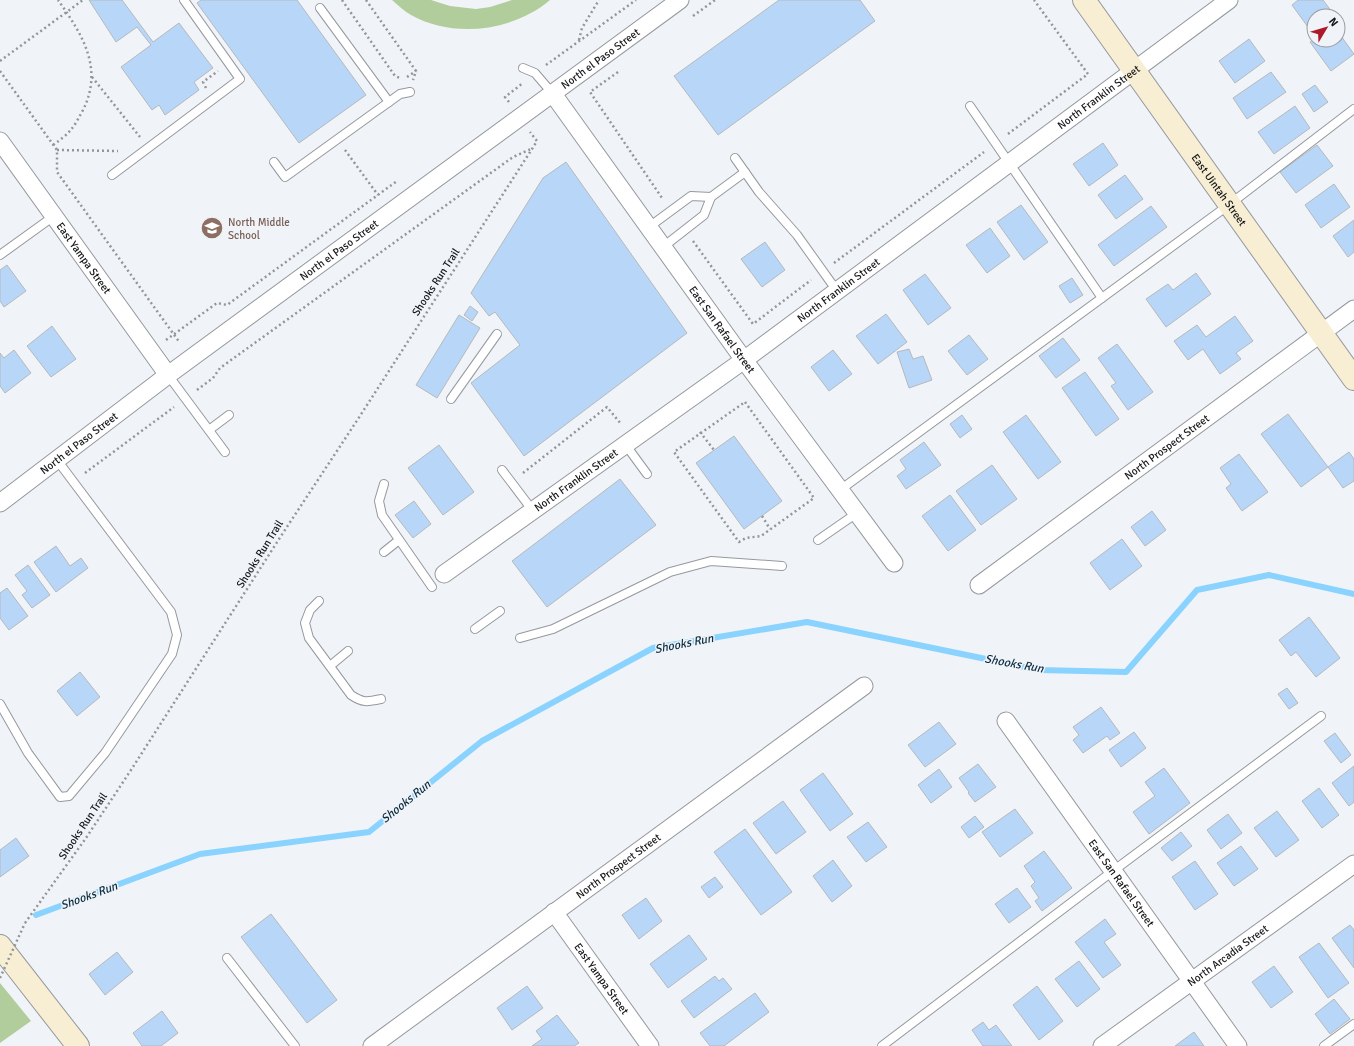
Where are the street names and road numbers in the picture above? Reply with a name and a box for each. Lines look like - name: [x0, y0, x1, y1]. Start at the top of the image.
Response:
- street label: North el Paso Street: [558, 25, 642, 91]
- street label: North Franklin Street: [1055, 62, 1142, 132]
- street label: East Uintah Street: [1189, 151, 1249, 229]
- street label: North el Paso Street: [297, 217, 381, 283]
- street label: East Yampa Street: [54, 220, 114, 296]
- street label: Shooks Run Trail: [409, 246, 463, 318]
- street label: North Franklin Street: [795, 255, 882, 325]
- street label: East San Rafael Street: [686, 283, 758, 376]
- street label: North el Paso Street: [37, 409, 120, 477]
- street label: North Prospect Street: [1122, 411, 1212, 482]
- street label: North Franklin Street: [532, 446, 620, 514]
- street label: Shooks Run Trail: [234, 518, 286, 590]
- street label: Shooks Run Trail: [56, 790, 110, 862]
- street label: North Prospect Street: [573, 831, 663, 901]
- street label: East San Rafael Street: [1086, 837, 1157, 929]
- street label: North Arcadia Street: [1185, 922, 1271, 989]
- street label: East Yampa Street: [572, 940, 632, 1017]

